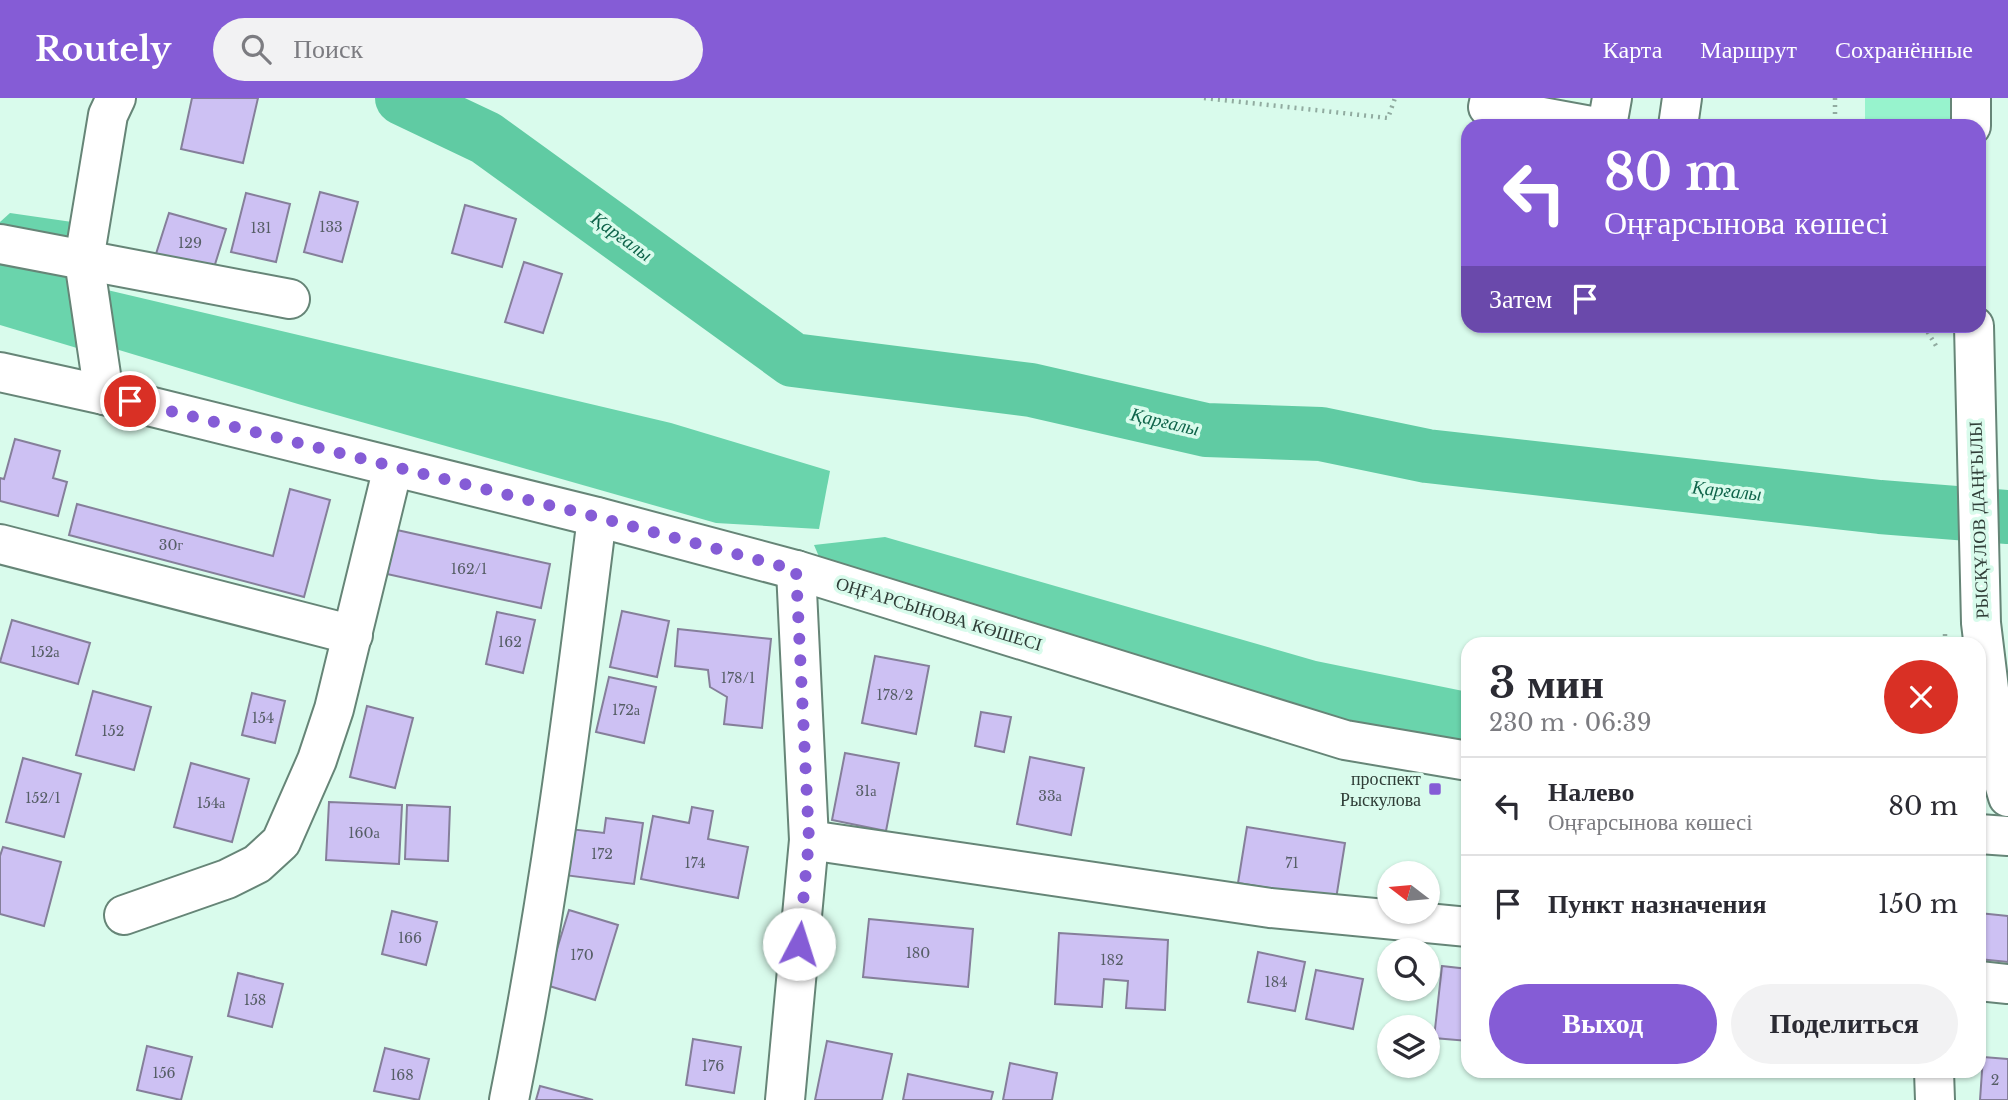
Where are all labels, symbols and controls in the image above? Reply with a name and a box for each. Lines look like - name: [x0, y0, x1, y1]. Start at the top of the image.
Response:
- search box: [213, 18, 703, 81]
- text: Routely: [35, 29, 171, 70]
- icon: search: [237, 30, 275, 68]
- text: Поиск: [293, 33, 363, 65]
- text: Карта: [1603, 35, 1662, 64]
- text: Маршрут: [1700, 35, 1797, 64]
- text: Сохранённые: [1835, 35, 1973, 64]
- text: 80 m: [1604, 142, 1739, 203]
- icon: left: [1489, 147, 1580, 238]
- text: Оңғарсынова көшесі: [1604, 203, 1889, 243]
- water label: Қарғалы: [586, 206, 657, 266]
- house number: 133: [319, 218, 343, 236]
- house number: 131: [250, 219, 272, 237]
- house number: 129: [178, 234, 202, 252]
- icon: arrive: [1566, 280, 1604, 318]
- text: Затем: [1489, 283, 1552, 315]
- pin: [100, 371, 160, 431]
- icon: arrive: [111, 382, 149, 420]
- water label: Қарғалы: [1127, 402, 1202, 441]
- street label: РЫСҚҰЛОВ ДАҢҒЫЛЫ: [1965, 421, 1993, 619]
- water label: Қарғалы: [1690, 475, 1763, 506]
- house number: 30г: [159, 536, 183, 554]
- house number: 162/1: [451, 560, 487, 578]
- street label: ОҢҒАРСЫНОВА КӨШЕСІ: [833, 572, 1045, 656]
- house number: 162: [498, 633, 522, 651]
- house number: 152а: [30, 643, 60, 661]
- text: 3 мин: [1489, 657, 1604, 709]
- button: close: [1884, 660, 1958, 734]
- house number: 178/1: [721, 669, 755, 687]
- house number: 178/2: [877, 686, 913, 704]
- house number: 172а: [612, 701, 641, 719]
- house number: 154: [252, 709, 274, 727]
- text: 230 m · 06:39: [1489, 709, 1652, 737]
- house number: 152: [102, 722, 124, 740]
- place label: проспект Рыскулова: [1340, 768, 1421, 811]
- text: Налево: [1548, 776, 1634, 808]
- marker: проспект Рыскулова: [1427, 781, 1443, 797]
- house number: 31а: [855, 782, 877, 800]
- house number: 33а: [1038, 787, 1063, 805]
- icon: left: [1489, 787, 1527, 825]
- house number: 152/1: [25, 789, 61, 807]
- text: 80 m: [1888, 790, 1958, 822]
- house number: 154а: [197, 794, 226, 812]
- text: Оңғарсынова көшесі: [1548, 808, 1753, 836]
- house number: 160а: [348, 824, 381, 842]
- house number: 172: [591, 845, 613, 863]
- house number: 174: [684, 854, 706, 872]
- house number: 71: [1285, 854, 1299, 872]
- north arrow: [1377, 861, 1440, 924]
- map controls: [1377, 861, 1440, 1078]
- icon: arrive: [1489, 885, 1527, 923]
- text: Пункт назначения: [1548, 888, 1766, 920]
- text: 150 m: [1878, 888, 1958, 920]
- position arrow: [762, 907, 836, 981]
- house number: 166: [398, 929, 422, 947]
- button: search: [1377, 938, 1440, 1001]
- house number: 180: [906, 944, 930, 962]
- house number: 170: [570, 946, 594, 964]
- house number: 182: [1100, 951, 1124, 969]
- house number: 184: [1265, 973, 1287, 991]
- button: Выход: [1489, 984, 1717, 1064]
- button: Поделиться: [1731, 984, 1958, 1064]
- house number: 158: [244, 991, 266, 1009]
- button: layers: [1377, 1015, 1440, 1078]
- house number: 176: [702, 1057, 724, 1075]
- house number: 156: [152, 1064, 176, 1082]
- house number: 168: [390, 1066, 414, 1084]
- house number: 2: [1991, 1071, 1999, 1089]

